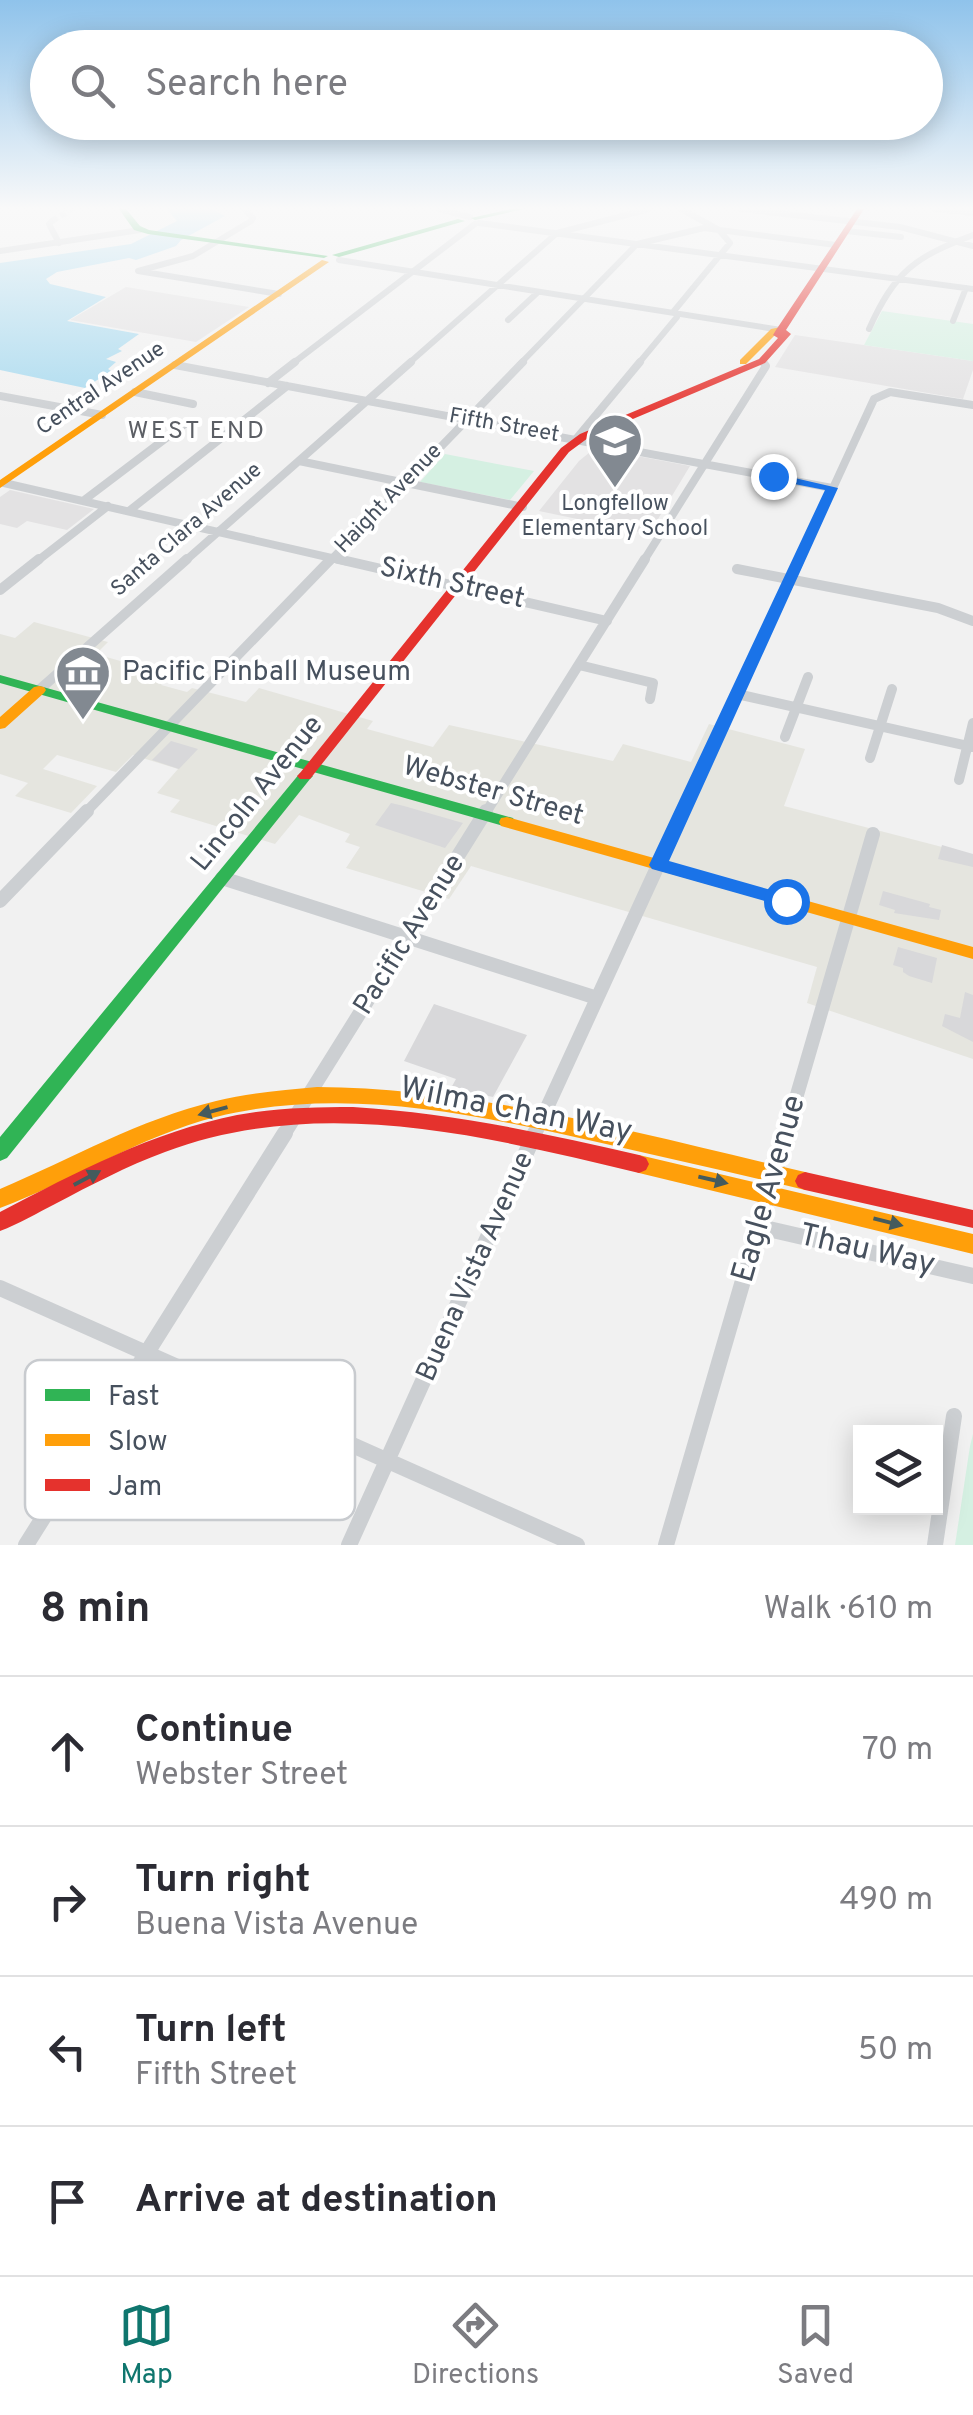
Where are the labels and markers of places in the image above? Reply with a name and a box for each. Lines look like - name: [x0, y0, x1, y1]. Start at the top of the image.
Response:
- school or university icon: Longfellow Elementary School: [585, 411, 645, 490]
- place label: Longfellow Elementary School: [522, 491, 708, 543]
- museum icon: Pacific Pinball Museum: [53, 643, 113, 722]
- place label: Pacific Pinball Museum: [122, 655, 411, 691]

